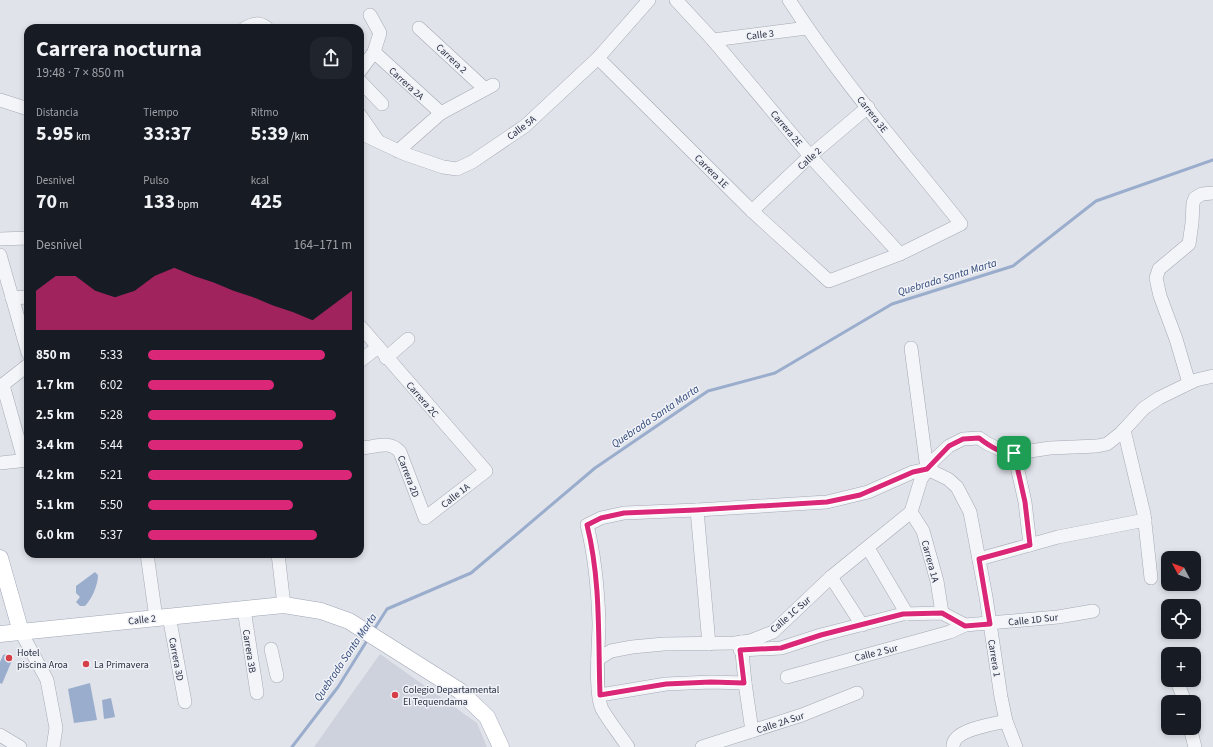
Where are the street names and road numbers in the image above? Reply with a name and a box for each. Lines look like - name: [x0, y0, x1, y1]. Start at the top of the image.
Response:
- street label: Calle 3: [745, 26, 775, 44]
- street label: Carrera 2: [433, 41, 470, 77]
- street label: Carrera 2A: [386, 64, 427, 104]
- street label: Carrera 3E: [853, 93, 891, 136]
- street label: Carrera 2E: [767, 108, 805, 150]
- street label: Calle 5A: [504, 112, 540, 143]
- street label: Calle 2: [795, 144, 825, 173]
- street label: Carrera 1E: [691, 152, 731, 192]
- street label: Carrera 2C: [403, 379, 442, 421]
- street label: Carrera 2D: [394, 453, 422, 499]
- street label: Calle 1A: [438, 480, 473, 512]
- street label: Carrera 1A: [918, 539, 943, 584]
- street label: Calle 1C Sur: [767, 593, 814, 636]
- street label: Calle 1D Sur: [1007, 610, 1059, 630]
- street label: Calle 2: [128, 612, 157, 628]
- street label: Carrera 3B: [239, 628, 259, 674]
- street label: Carrera 3D: [165, 636, 187, 682]
- street label: Carrera 1: [984, 638, 1004, 678]
- street label: Calle 2 Sur: [853, 641, 900, 665]
- street label: Calle 2A Sur: [755, 708, 806, 737]

